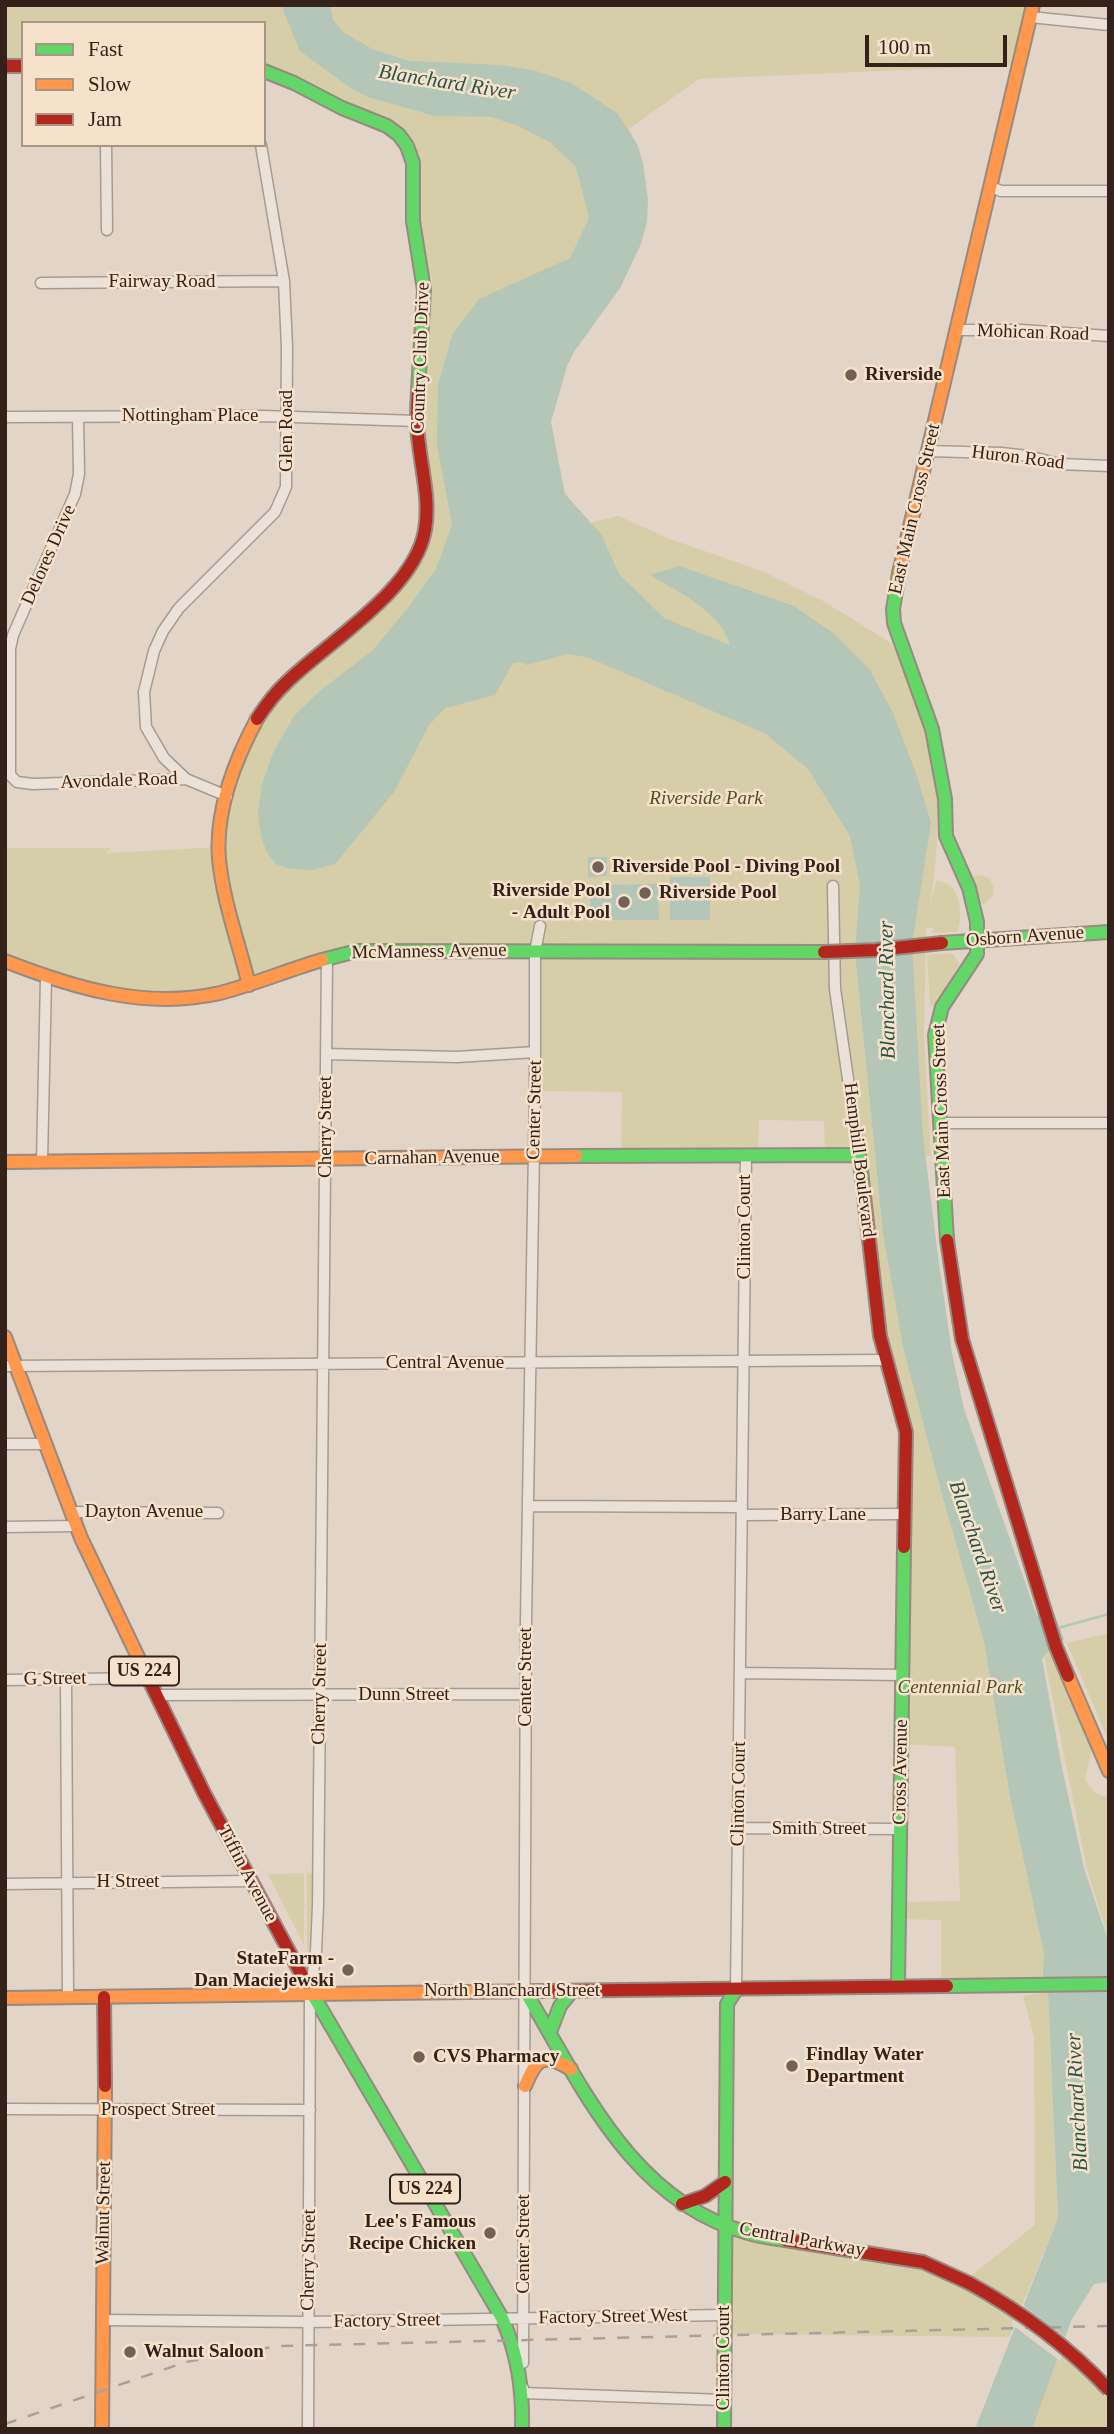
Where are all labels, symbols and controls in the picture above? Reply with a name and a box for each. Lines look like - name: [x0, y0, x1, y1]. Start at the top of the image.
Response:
- legend: [21, 21, 266, 147]
- scale bar: [869, 21, 1011, 65]
- text: 100 m: [878, 35, 931, 59]
- text: Fast: [88, 37, 123, 61]
- water label: Blanchard River: [377, 60, 517, 106]
- text: Slow: [88, 72, 131, 96]
- text: Jam: [88, 107, 122, 131]
- street label: Fairway Road: [108, 271, 216, 293]
- street label: Country Club Drive: [407, 282, 435, 434]
- street label: Mohican Road: [976, 320, 1090, 346]
- place label: Riverside: [865, 364, 942, 386]
- marker: Riverside: [843, 367, 859, 383]
- street label: Glen Road: [276, 390, 298, 472]
- street label: Nottingham Place: [122, 405, 258, 427]
- street label: East Main Cross Street: [884, 421, 946, 597]
- street label: Huron Road: [970, 441, 1066, 475]
- street label: Delores Drive: [17, 501, 81, 609]
- street label: Avondale Road: [60, 768, 178, 794]
- park label: Riverside Park: [649, 788, 763, 810]
- place label: Riverside Pool - Diving Pool: [612, 856, 840, 878]
- marker: Riverside Pool - Diving Pool: [590, 859, 606, 875]
- place label: Riverside Pool - Adult Pool: [492, 880, 610, 924]
- place label: Riverside Pool: [659, 882, 777, 904]
- marker: Riverside Pool: [637, 885, 653, 901]
- marker: Riverside Pool - Adult Pool: [616, 894, 632, 910]
- water label: Blanchard River: [874, 920, 902, 1060]
- street label: Osborn Avenue: [965, 921, 1085, 953]
- street label: McManness Avenue: [351, 939, 507, 965]
- street label: East Main Cross Street: [928, 1023, 956, 1199]
- street label: Center Street: [523, 1060, 547, 1160]
- street label: Cherry Street: [315, 1076, 337, 1178]
- street label: Hemphill Boulevard: [838, 1081, 880, 1239]
- street label: Carnahan Avenue: [364, 1145, 500, 1171]
- street label: Clinton Court: [734, 1174, 756, 1280]
- street label: Central Avenue: [386, 1352, 504, 1374]
- water label: Blanchard River: [943, 1477, 1011, 1617]
- street label: Dayton Avenue: [85, 1501, 203, 1523]
- street label: Barry Lane: [780, 1504, 866, 1526]
- street label: Center Street: [515, 1627, 537, 1727]
- street label: Cherry Street: [308, 1643, 332, 1745]
- road number: US 224: [109, 1656, 179, 1686]
- street label: G Street: [23, 1667, 87, 1691]
- park label: Centennial Park: [897, 1677, 1023, 1699]
- street label: Dunn Street: [358, 1684, 450, 1706]
- street label: Cross Avenue: [889, 1719, 913, 1825]
- street label: Clinton Court: [727, 1741, 751, 1847]
- street label: Smith Street: [772, 1818, 866, 1840]
- street label: Tiffin Avenue: [212, 1822, 282, 1926]
- street label: H Street: [97, 1871, 159, 1893]
- place label: StateFarm - Dan Maciejewski: [194, 1948, 334, 1992]
- marker: StateFarm - Dan Maciejewski: [340, 1962, 356, 1978]
- street label: North Blanchard Street: [424, 1980, 600, 2002]
- water label: Blanchard River: [1062, 2032, 1094, 2172]
- place label: Findlay Water Department: [806, 2044, 924, 2088]
- place label: CVS Pharmacy: [433, 2046, 559, 2068]
- marker: CVS Pharmacy: [411, 2049, 427, 2065]
- marker: Findlay Water Department: [784, 2058, 800, 2074]
- street label: Prospect Street: [101, 2099, 215, 2121]
- street label: Walnut Street: [92, 2161, 116, 2265]
- road number: US 224: [390, 2174, 460, 2204]
- street label: Center Street: [513, 2194, 535, 2294]
- street label: Cherry Street: [297, 2209, 321, 2311]
- place label: Lee's Famous Recipe Chicken: [349, 2211, 476, 2255]
- street label: Central Parkway: [737, 2218, 867, 2262]
- marker: Lee's Famous Recipe Chicken: [482, 2225, 498, 2241]
- street label: Factory Street West: [538, 2304, 688, 2330]
- street label: Clinton Court: [713, 2305, 735, 2411]
- street label: Factory Street: [333, 2309, 441, 2333]
- place label: Walnut Saloon: [144, 2341, 264, 2363]
- marker: Walnut Saloon: [122, 2344, 138, 2360]

